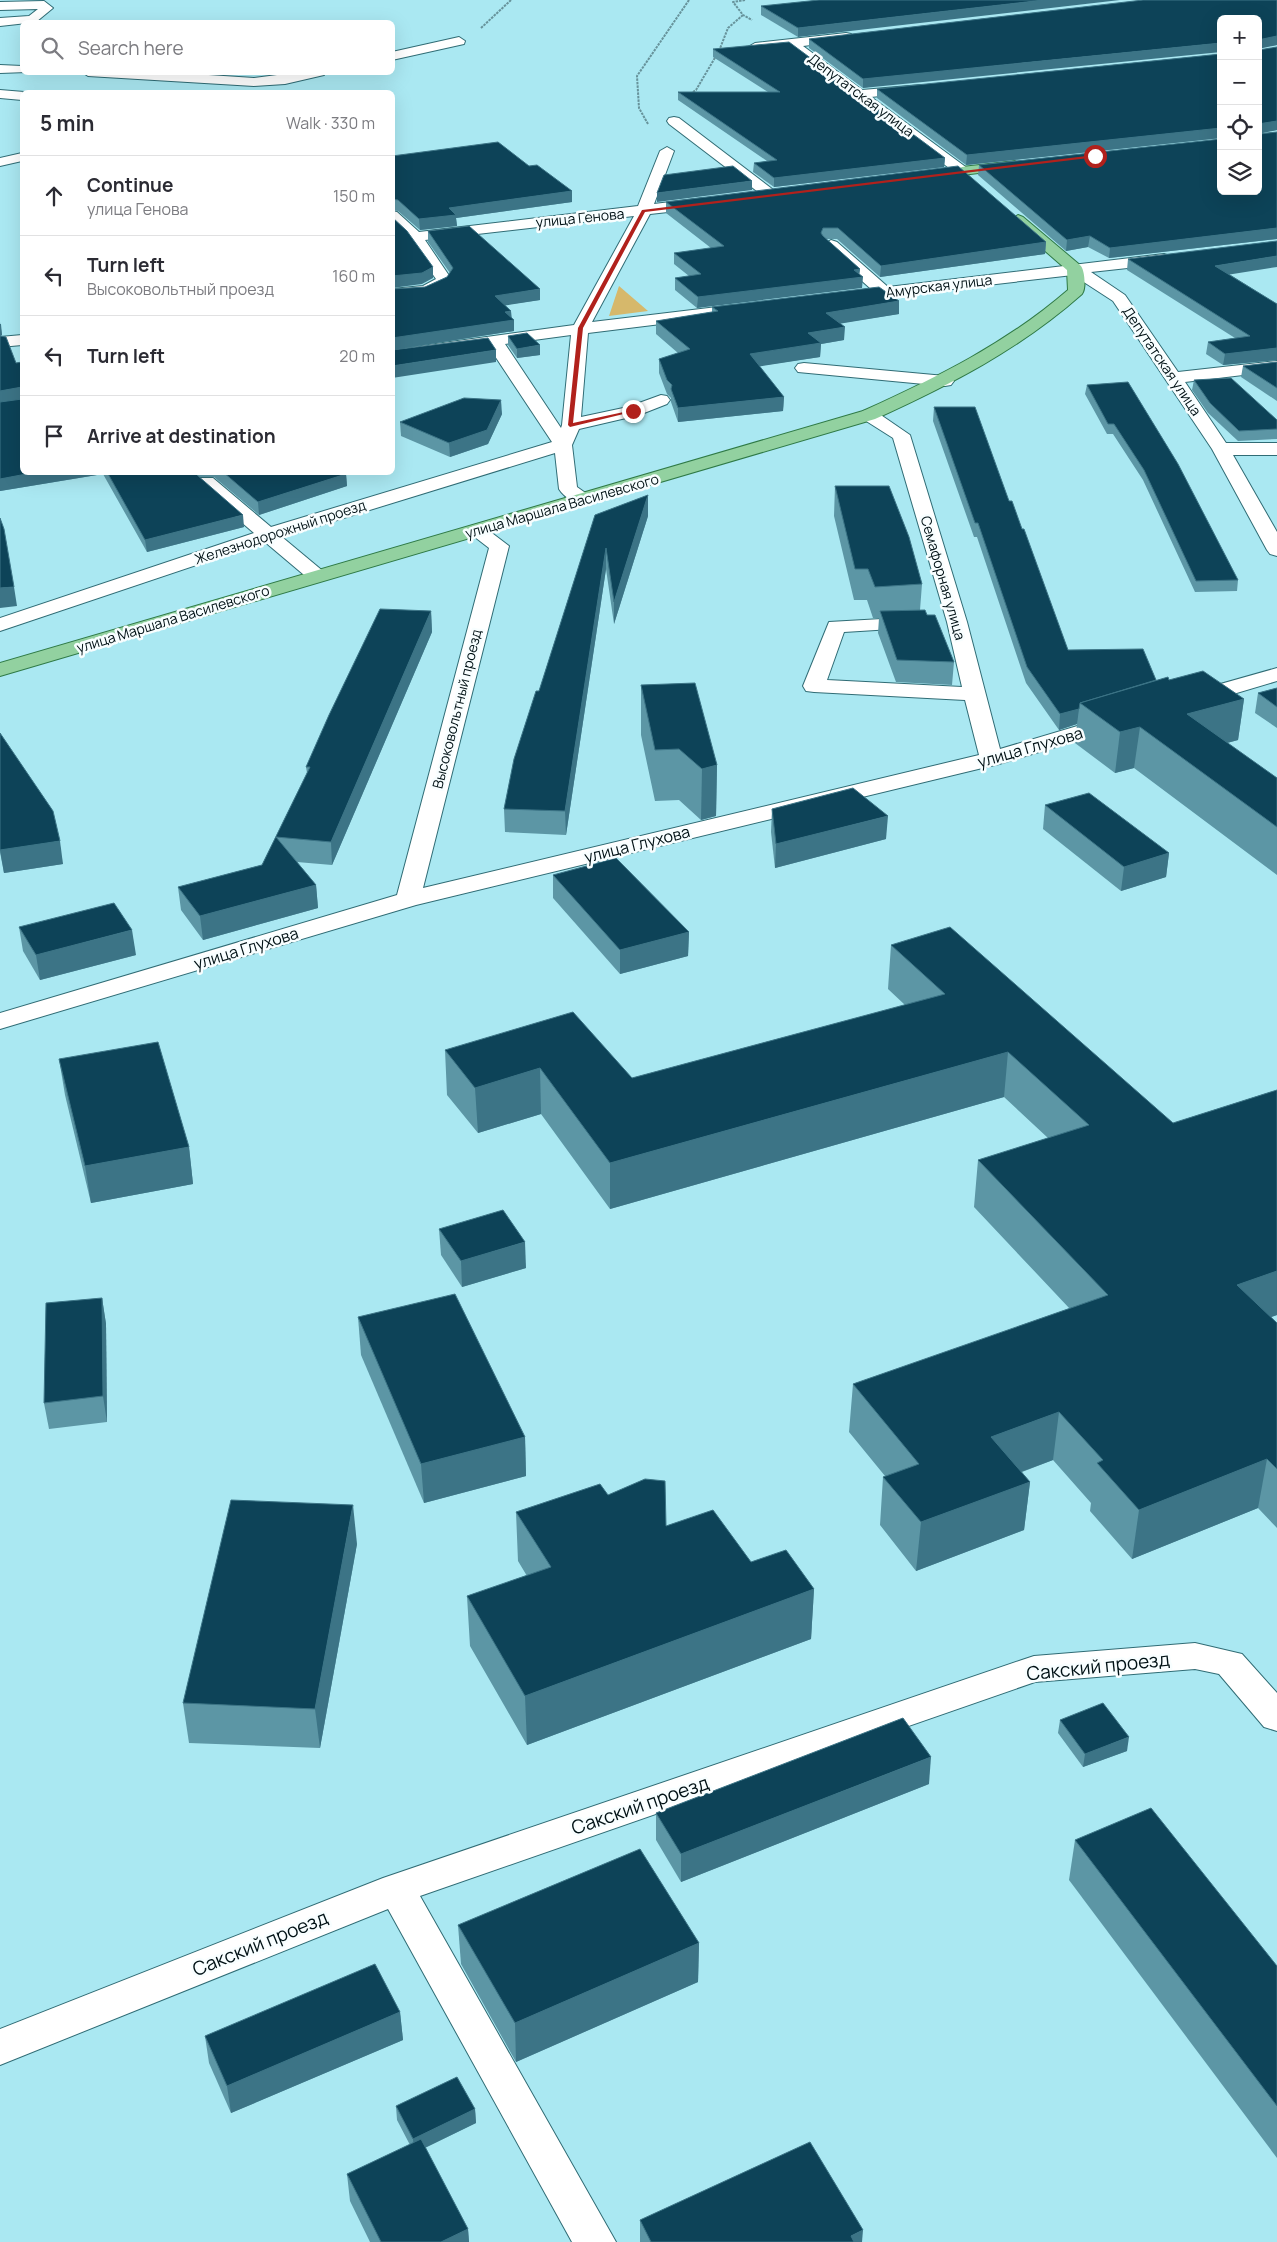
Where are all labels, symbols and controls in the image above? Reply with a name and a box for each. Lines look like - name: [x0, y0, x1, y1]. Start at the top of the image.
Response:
- map controls: [1217, 15, 1262, 195]
- button: +: [1217, 15, 1262, 60]
- search box: [20, 20, 395, 75]
- icon: search: [38, 34, 66, 62]
- text: Search here: [78, 35, 184, 61]
- street label: Депутатская улица: [804, 49, 918, 141]
- button: −: [1217, 60, 1262, 105]
- button: locate: [1217, 105, 1262, 150]
- text: 5 min: [40, 109, 94, 137]
- text: Walk · 330 m: [286, 112, 375, 134]
- route start: [1084, 145, 1107, 168]
- button: layers: [1217, 150, 1262, 195]
- text: Continue: [87, 172, 173, 198]
- icon: ahead: [40, 182, 68, 210]
- text: 150 m: [333, 185, 375, 207]
- text: улица Генова: [87, 198, 189, 220]
- street label: улица Генова: [535, 203, 625, 232]
- text: Turn left: [87, 252, 165, 278]
- icon: left: [40, 262, 68, 290]
- text: 160 m: [332, 265, 375, 287]
- street label: Амурская улица: [885, 270, 993, 301]
- text: Высоковольтный проезд: [87, 278, 274, 300]
- street label: Депутатская улица: [1119, 302, 1206, 419]
- icon: left: [40, 342, 68, 370]
- text: Turn left: [87, 343, 165, 369]
- text: 20 m: [339, 345, 375, 367]
- route end: [622, 400, 645, 423]
- icon: arrive: [40, 422, 68, 450]
- text: Arrive at destination: [87, 423, 276, 449]
- street label: улица Маршала Василевского: [463, 469, 661, 542]
- street label: Железнодорожный проезд: [192, 495, 368, 568]
- street label: Семафорная улица: [917, 514, 970, 642]
- street label: улица Маршала Василевского: [74, 580, 272, 657]
- street label: Высоковольтный проезд: [428, 627, 486, 791]
- street label: улица Глухова: [975, 722, 1085, 772]
- street label: улица Глухова: [582, 820, 692, 868]
- street label: улица Глухова: [191, 922, 301, 974]
- street label: Сакский проезд: [1025, 1646, 1171, 1686]
- street label: Сакский проезд: [568, 1769, 712, 1841]
- street label: Сакский проезд: [188, 1904, 332, 1982]

